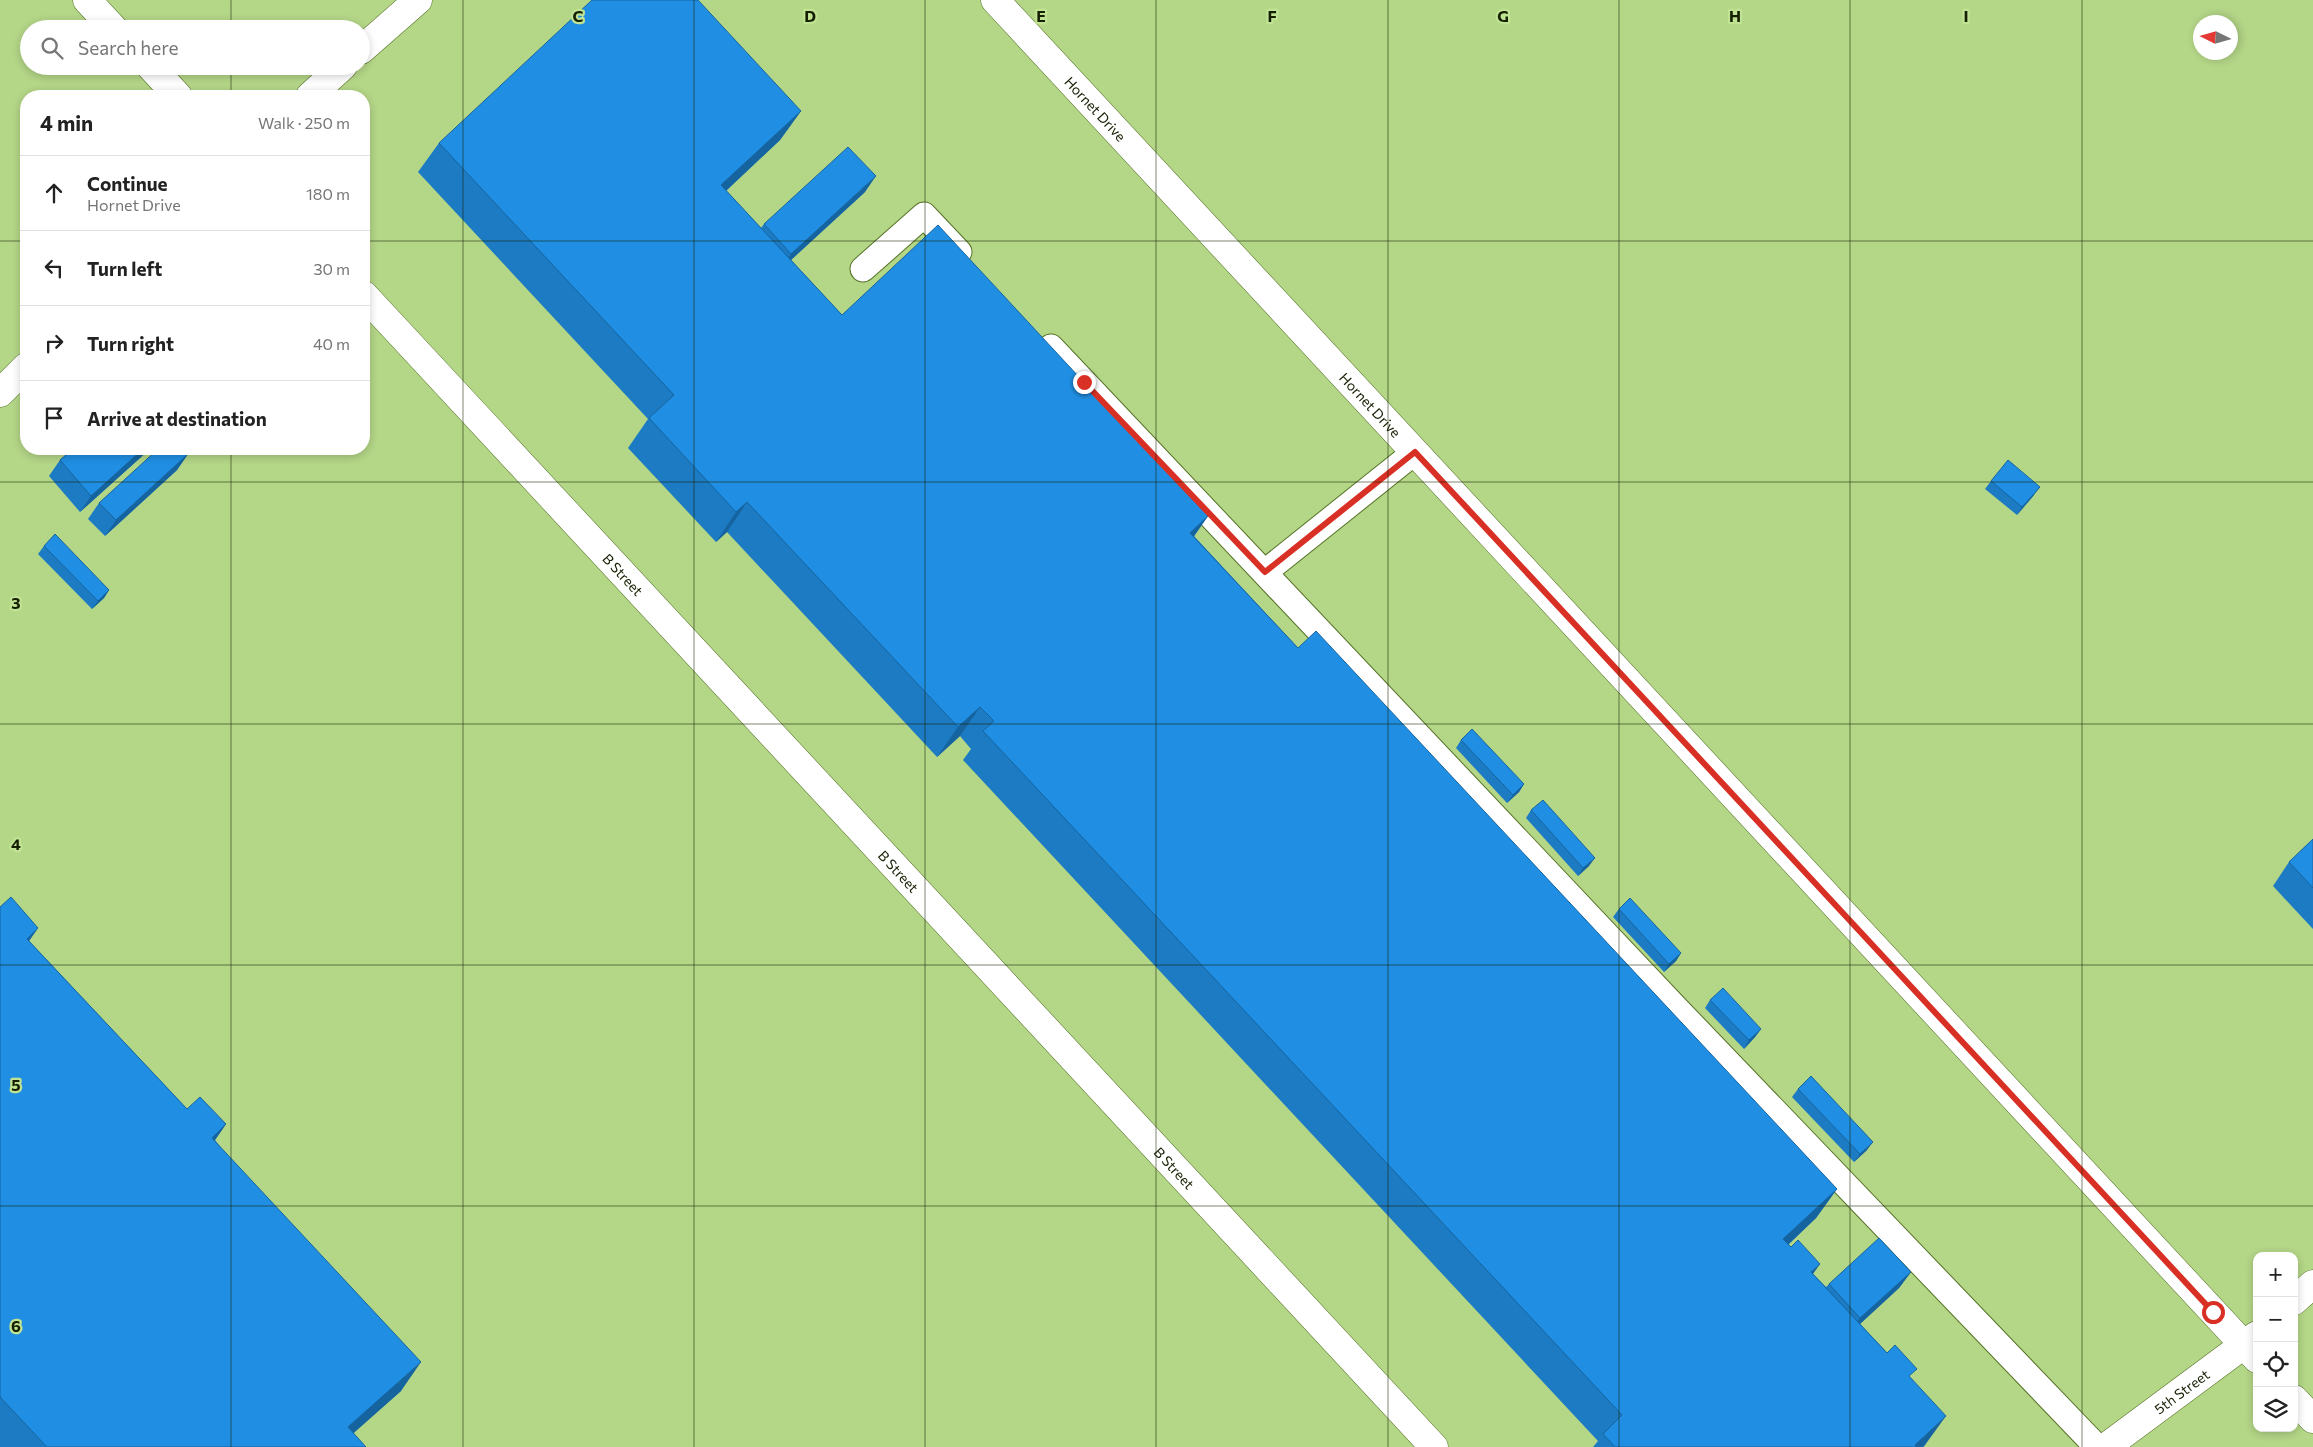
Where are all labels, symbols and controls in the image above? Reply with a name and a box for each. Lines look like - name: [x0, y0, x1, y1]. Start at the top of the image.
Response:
- text: C: [573, 6, 584, 25]
- text: D: [804, 6, 816, 25]
- text: E: [1036, 6, 1046, 25]
- text: F: [1267, 6, 1277, 25]
- text: G: [1497, 6, 1509, 25]
- text: H: [1729, 6, 1741, 25]
- text: I: [1963, 6, 1969, 25]
- north arrow: [2193, 15, 2238, 60]
- search box: [20, 20, 370, 75]
- icon: search: [38, 34, 66, 62]
- text: Search here: [78, 36, 178, 59]
- street label: Hornet Drive: [1062, 73, 1130, 144]
- text: 4 min: [40, 110, 93, 135]
- text: Walk · 250 m: [258, 113, 350, 132]
- text: Continue: [87, 172, 167, 195]
- icon: ahead: [40, 179, 68, 207]
- text: 180 m: [306, 184, 350, 203]
- text: Hornet Drive: [87, 195, 181, 214]
- icon: left: [40, 254, 68, 282]
- text: Turn left: [87, 257, 162, 280]
- text: 30 m: [313, 259, 350, 278]
- icon: right: [40, 329, 68, 357]
- text: Turn right: [87, 332, 174, 355]
- text: 40 m: [313, 334, 350, 353]
- street label: Hornet Drive: [1336, 369, 1405, 440]
- route end: [1073, 371, 1096, 394]
- icon: arrive: [40, 404, 68, 432]
- text: Arrive at destination: [87, 407, 267, 430]
- street label: B Street: [600, 550, 647, 599]
- text: 3: [11, 593, 21, 612]
- text: 4: [11, 834, 21, 853]
- street label: B Street: [875, 846, 923, 896]
- text: 5: [11, 1075, 21, 1094]
- street label: B Street: [1151, 1143, 1198, 1192]
- map controls: [2253, 1252, 2298, 1432]
- button: +: [2253, 1252, 2298, 1297]
- button: −: [2253, 1297, 2298, 1342]
- route start: [2202, 1301, 2225, 1324]
- text: 6: [11, 1316, 21, 1335]
- button: locate: [2253, 1342, 2298, 1387]
- street label: 5th Street: [2151, 1365, 2213, 1417]
- button: layers: [2253, 1387, 2298, 1432]

